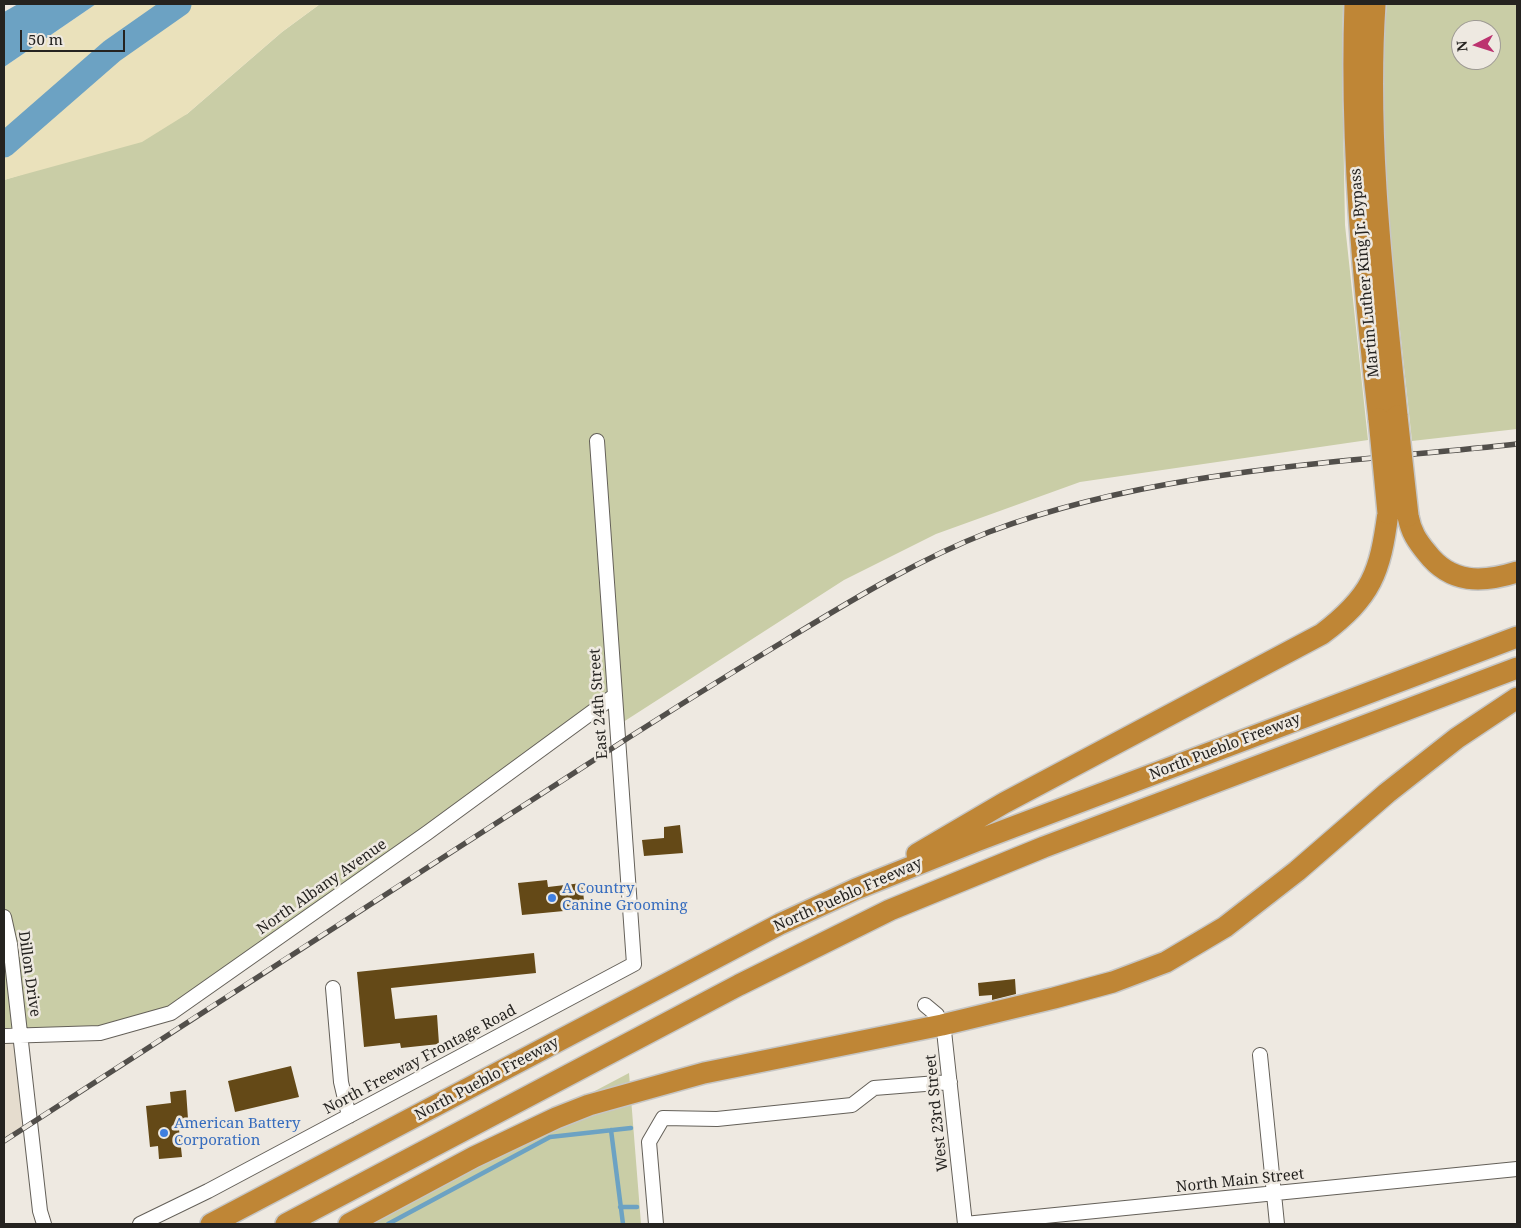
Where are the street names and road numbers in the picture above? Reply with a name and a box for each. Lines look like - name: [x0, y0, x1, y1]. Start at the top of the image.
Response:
- street label: Martin Luther King Jr. Bypass: [1347, 168, 1383, 378]
- street label: East 24th Street: [586, 648, 612, 760]
- street label: North Pueblo Freeway: [1147, 710, 1303, 784]
- street label: North Albany Avenue: [254, 835, 390, 939]
- street label: North Pueblo Freeway: [771, 854, 925, 936]
- street label: Dillon Drive: [14, 930, 44, 1018]
- street label: North Freeway Frontage Road: [321, 1001, 519, 1119]
- street label: North Pueblo Freeway: [412, 1033, 562, 1125]
- street label: West 23rd Street: [922, 1054, 952, 1172]
- street label: North Main Street: [1175, 1165, 1305, 1197]

